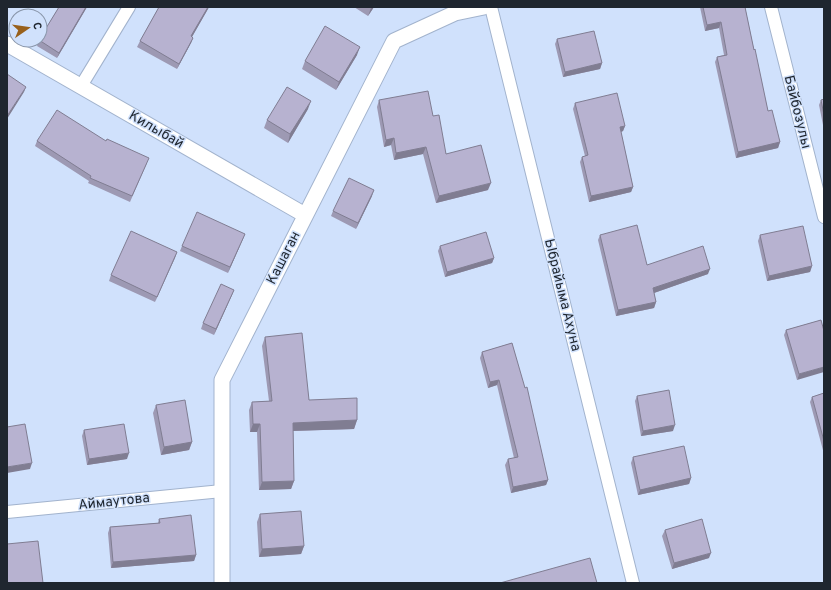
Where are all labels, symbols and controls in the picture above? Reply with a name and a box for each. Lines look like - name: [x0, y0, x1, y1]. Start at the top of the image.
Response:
- north arrow: [8, 8, 48, 48]
- text: С: [29, 21, 44, 31]
- street label: Байбозулы: [780, 74, 814, 150]
- street label: Килыбай: [125, 107, 187, 153]
- street label: Кашаган: [263, 229, 305, 287]
- street label: Ыбрайыма Ахуна: [540, 237, 584, 353]
- street label: Аймаутова: [77, 490, 151, 514]

